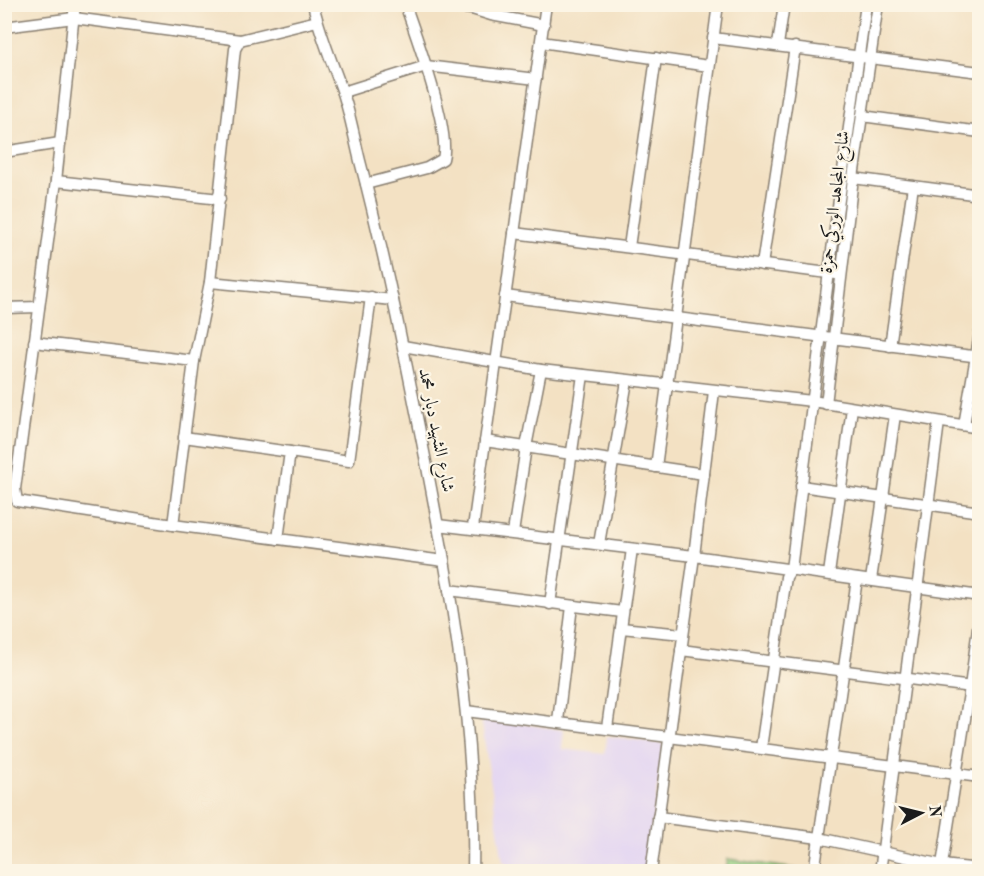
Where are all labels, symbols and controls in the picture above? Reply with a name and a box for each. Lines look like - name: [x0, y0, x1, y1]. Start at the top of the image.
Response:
- street label: شارع المجاهد الوركي حمزة: [813, 129, 858, 275]
- street label: شارع الشهيد دبار محمد: [410, 367, 457, 495]
- north arrow: [891, 783, 951, 843]
- text: N: [925, 804, 943, 819]

